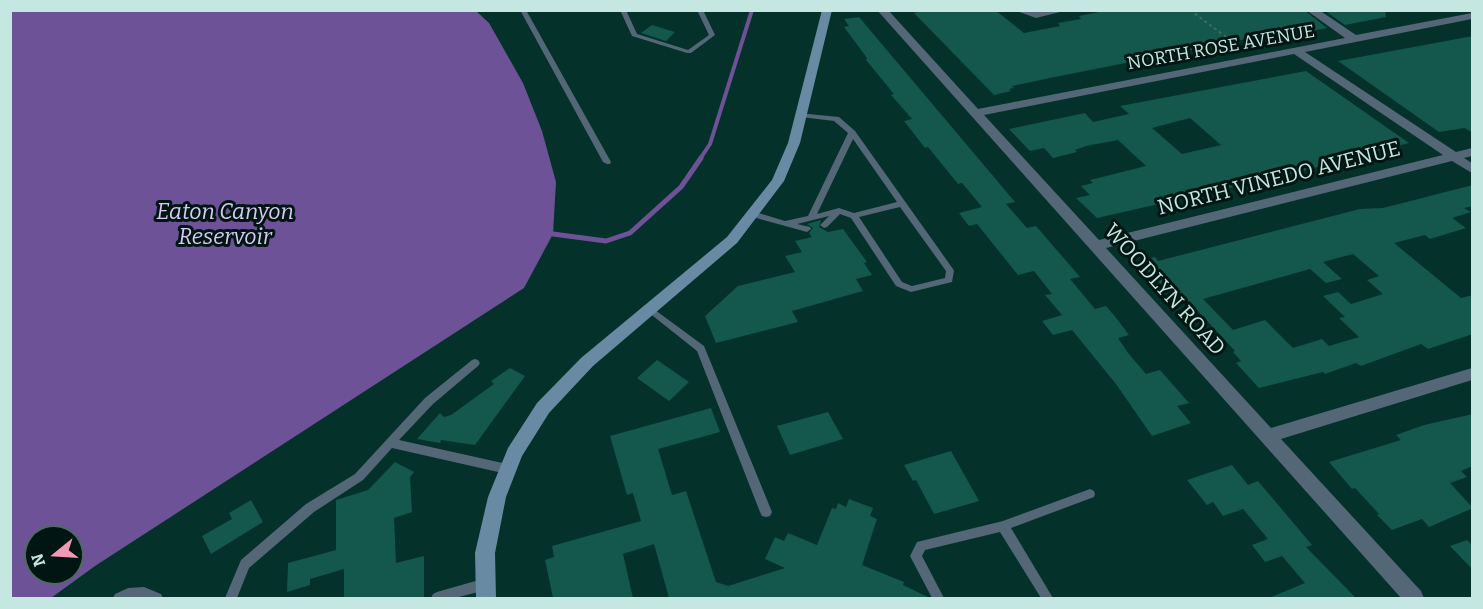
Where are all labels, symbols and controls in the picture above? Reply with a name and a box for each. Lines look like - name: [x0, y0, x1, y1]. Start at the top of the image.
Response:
- street label: NORTH ROSE AVENUE: [1125, 21, 1317, 75]
- street label: NORTH VINEDO AVENUE: [1155, 137, 1403, 221]
- water label: Eaton Canyon Reservoir: [156, 200, 294, 252]
- street label: WOODLYN ROAD: [1098, 219, 1230, 361]
- north arrow: [24, 525, 84, 585]
- text: N: [27, 551, 49, 569]

